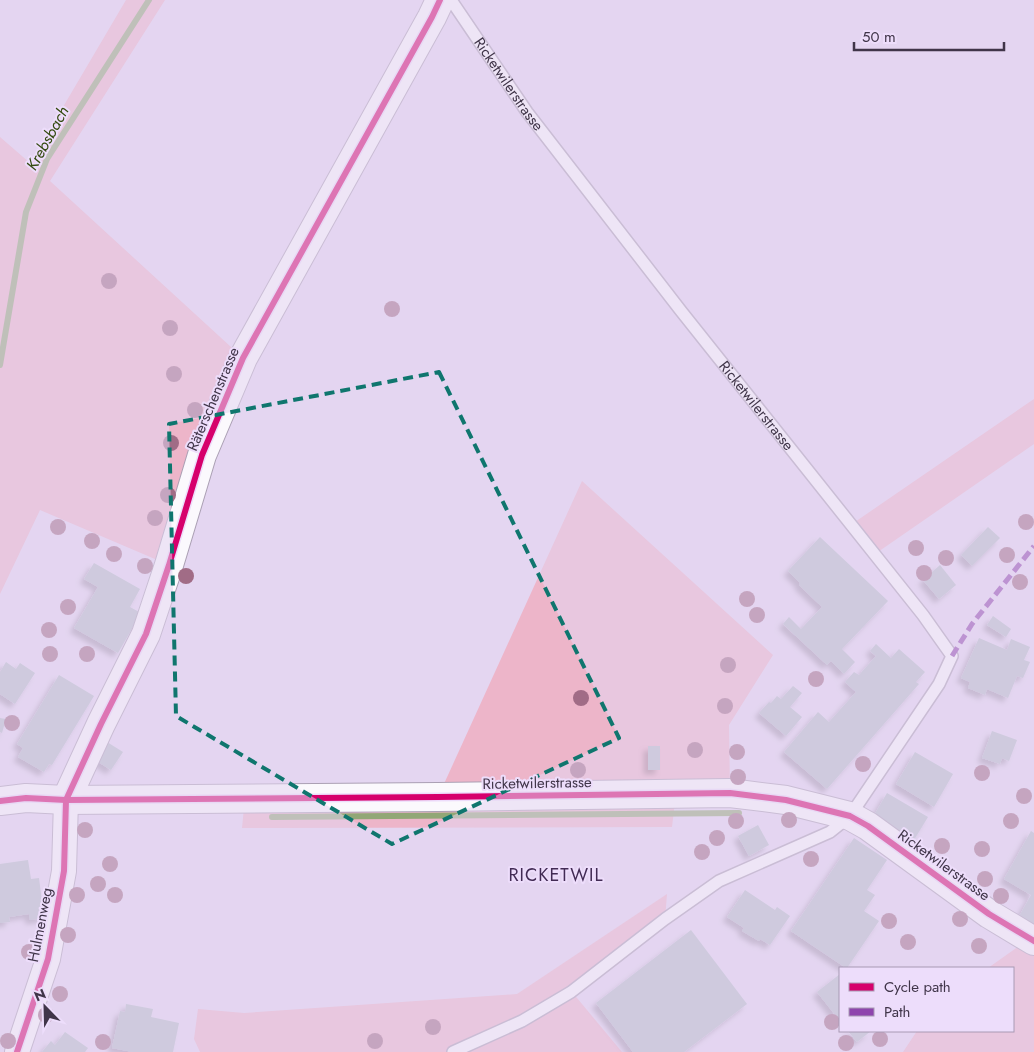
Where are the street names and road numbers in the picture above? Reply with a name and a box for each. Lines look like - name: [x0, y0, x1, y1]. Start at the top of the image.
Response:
- street label: Ricketwilerstrasse: [468, 33, 549, 136]
- street label: Räterschenstrasse: [181, 344, 245, 454]
- street label: Ricketwilerstrasse: [714, 356, 799, 456]
- street label: Ricketwilerstrasse: [482, 771, 592, 795]
- street label: Ricketwilerstrasse: [893, 824, 995, 906]
- street label: Hulmenweg: [22, 886, 58, 964]

